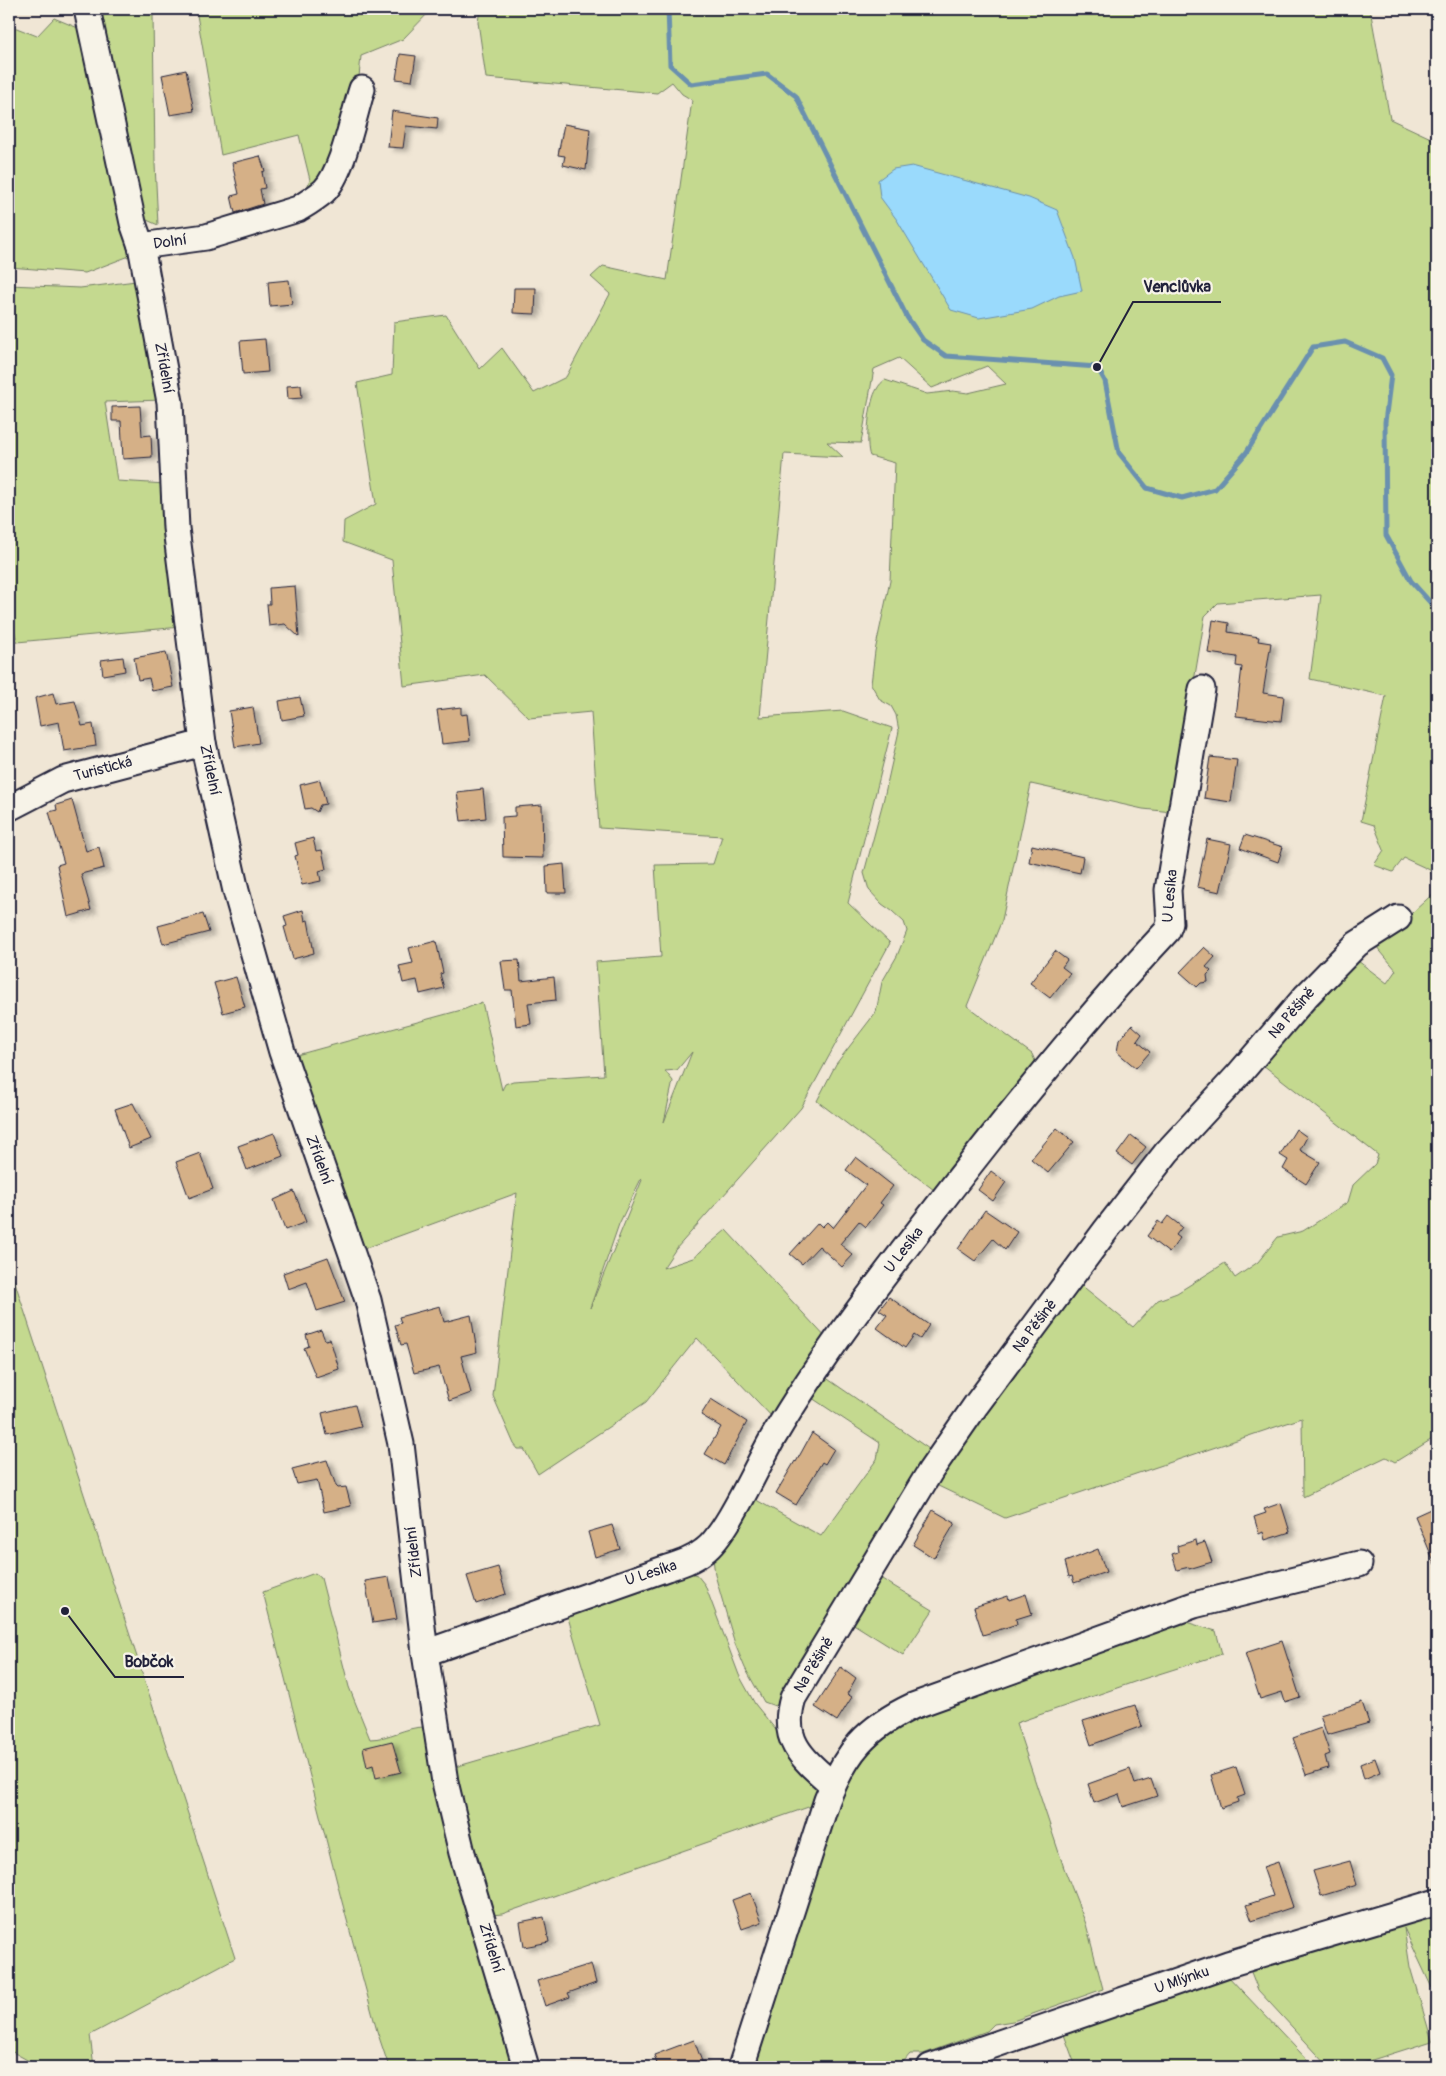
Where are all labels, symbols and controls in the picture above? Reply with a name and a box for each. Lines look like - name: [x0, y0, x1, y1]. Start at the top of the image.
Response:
- street label: Dolní: [152, 230, 188, 254]
- callout: Venclůvka: [1133, 271, 1221, 302]
- text: Venclůvka: [1143, 277, 1211, 297]
- street label: Zřídelní: [150, 341, 178, 395]
- street label: Zřídelní: [195, 743, 225, 797]
- street label: Turistická: [72, 752, 134, 786]
- street label: U Lesíka: [1158, 869, 1182, 923]
- street label: Na Pěšině: [1264, 983, 1320, 1043]
- street label: Zřídelní: [301, 1133, 337, 1187]
- street label: U Lesíka: [880, 1223, 928, 1277]
- street label: Na Pěšině: [1009, 1295, 1061, 1357]
- street label: Zřídelní: [401, 1525, 427, 1579]
- street label: U Lesíka: [623, 1556, 679, 1590]
- street label: Na Pěšině: [790, 1633, 838, 1697]
- callout: Bobčok: [115, 1646, 184, 1677]
- text: Bobčok: [124, 1652, 174, 1672]
- street label: Zřídelní: [474, 1921, 508, 1975]
- street label: U Mlýnku: [1152, 1962, 1212, 1998]

